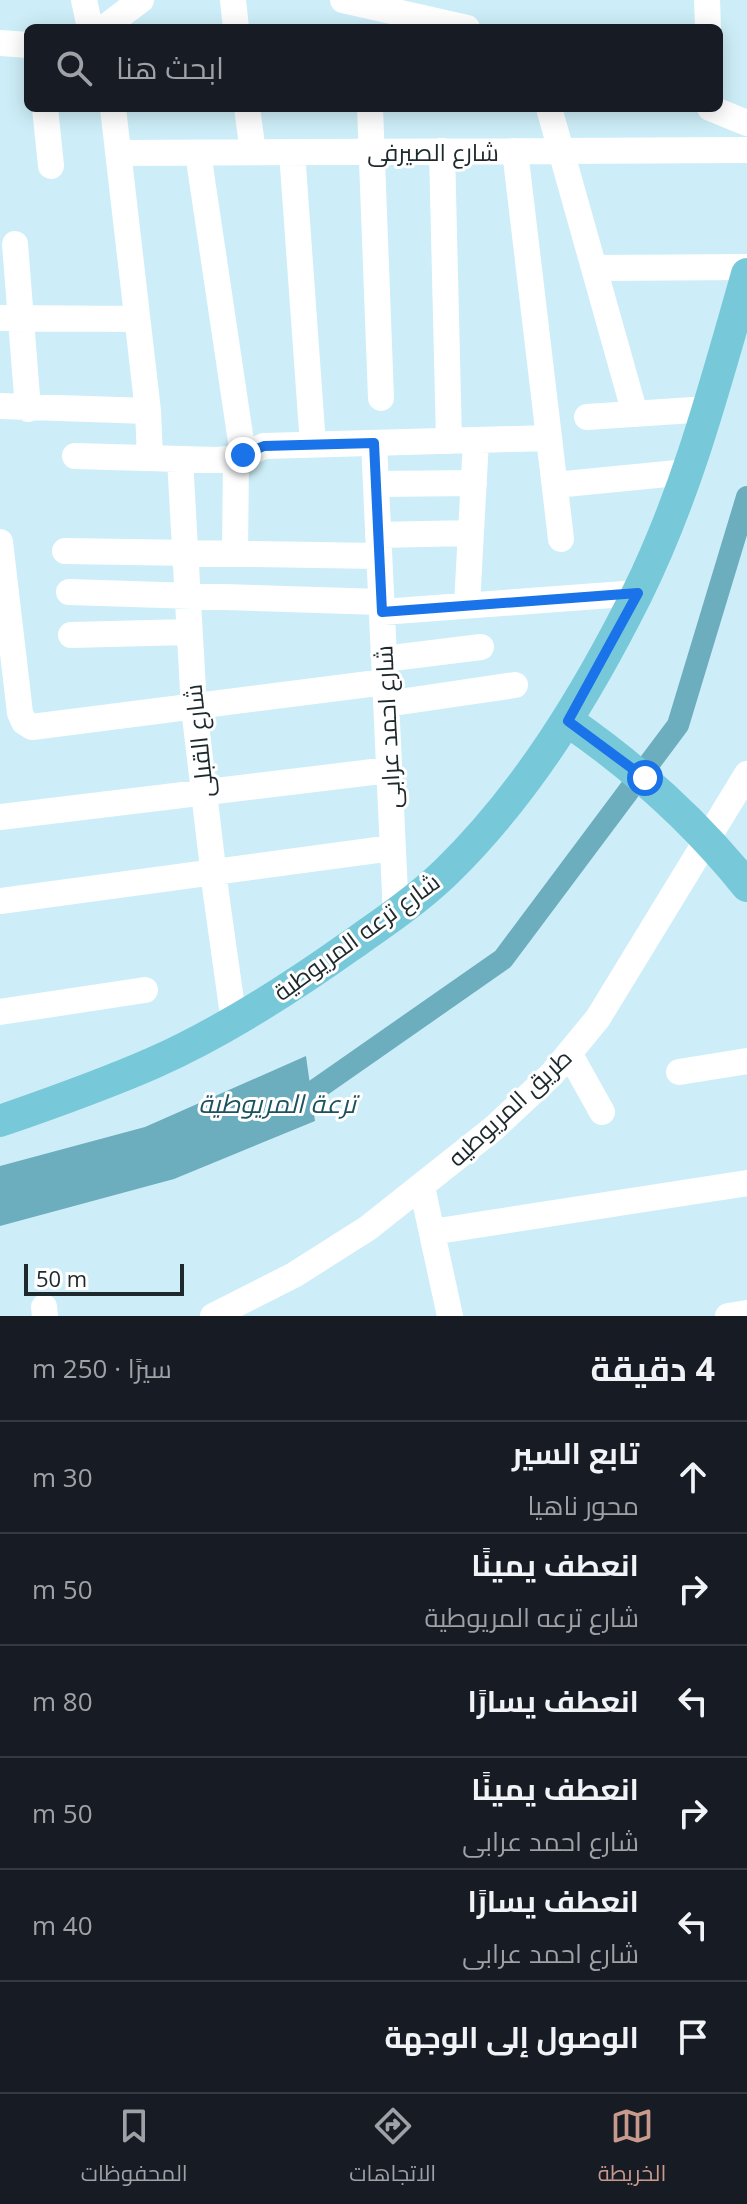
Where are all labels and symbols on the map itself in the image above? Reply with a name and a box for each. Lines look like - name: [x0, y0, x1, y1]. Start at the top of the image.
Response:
- street label: شارع الصيرفى: [367, 135, 499, 169]
- route end: [225, 437, 261, 473]
- street label: شارع احمد عرابى: [366, 645, 409, 809]
- street label: شارع القبلى: [176, 683, 221, 799]
- route start: [627, 760, 663, 796]
- street label: شارع ترعه المريوطية: [266, 864, 446, 1008]
- street label: طريق المريوطيه: [440, 1041, 578, 1173]
- water label: ترعة المريوطية: [198, 1085, 361, 1121]
- scale bar: [24, 1260, 184, 1296]

